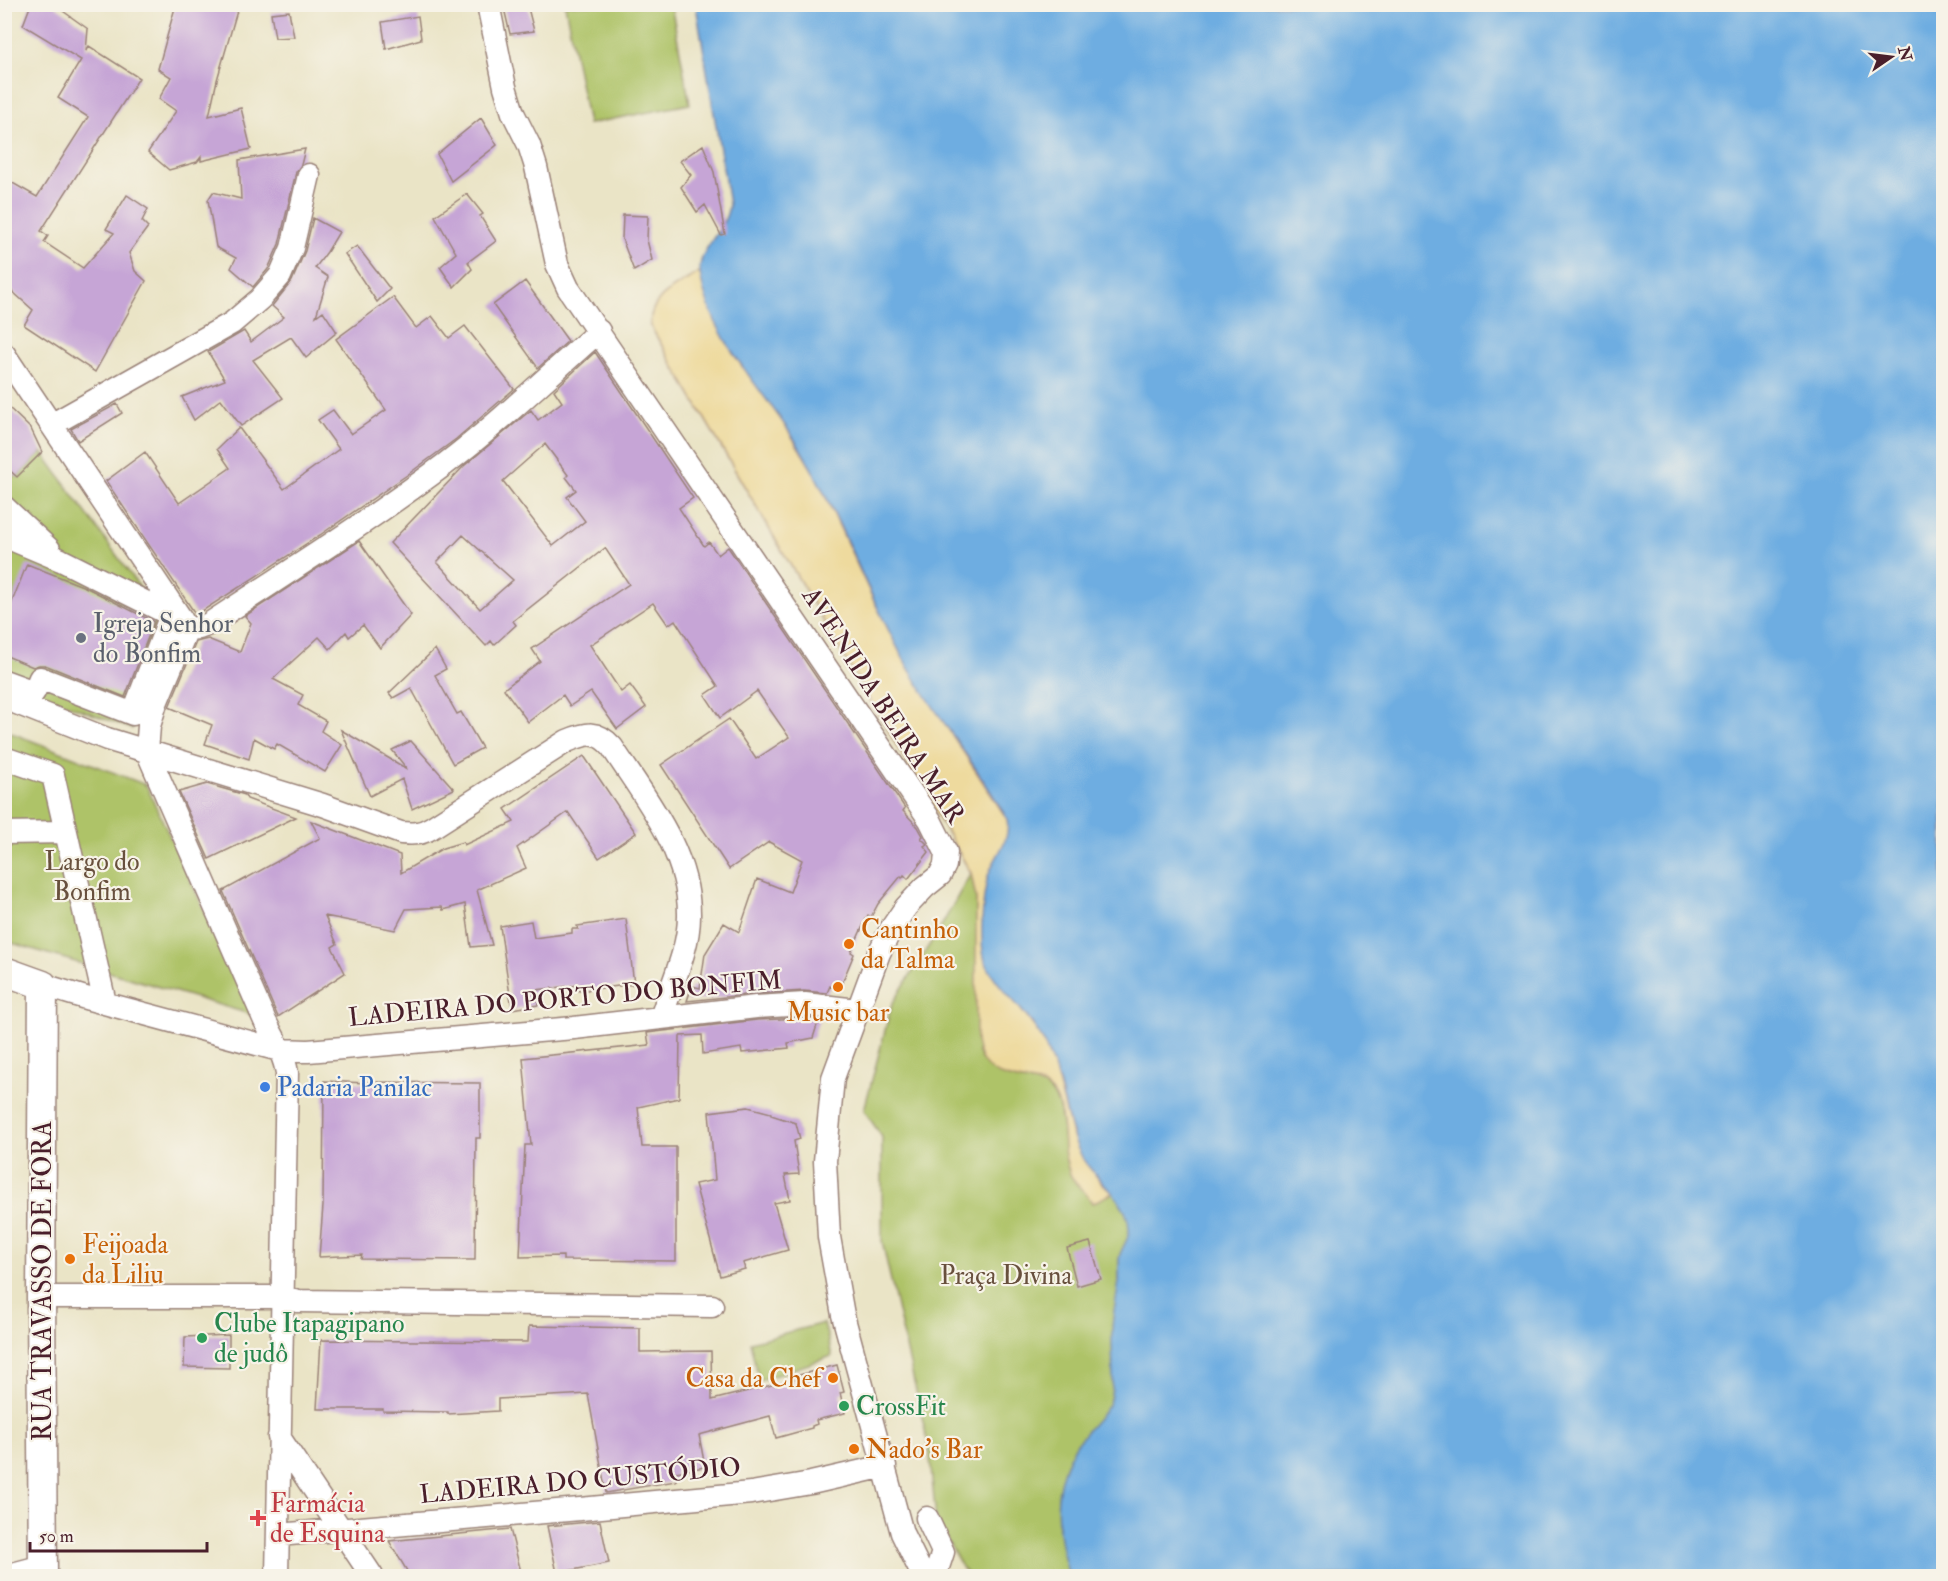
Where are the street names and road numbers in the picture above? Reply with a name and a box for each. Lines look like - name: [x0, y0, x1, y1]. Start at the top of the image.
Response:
- street label: AVENIDA BEIRA MAR: [794, 580, 972, 831]
- street label: LADEIRA DO PORTO DO BONFIM: [347, 964, 783, 1034]
- street label: RUA TRAVASSO DE FORA: [27, 1120, 59, 1441]
- street label: LADEIRA DO CUSTÓDIO: [418, 1449, 742, 1511]

